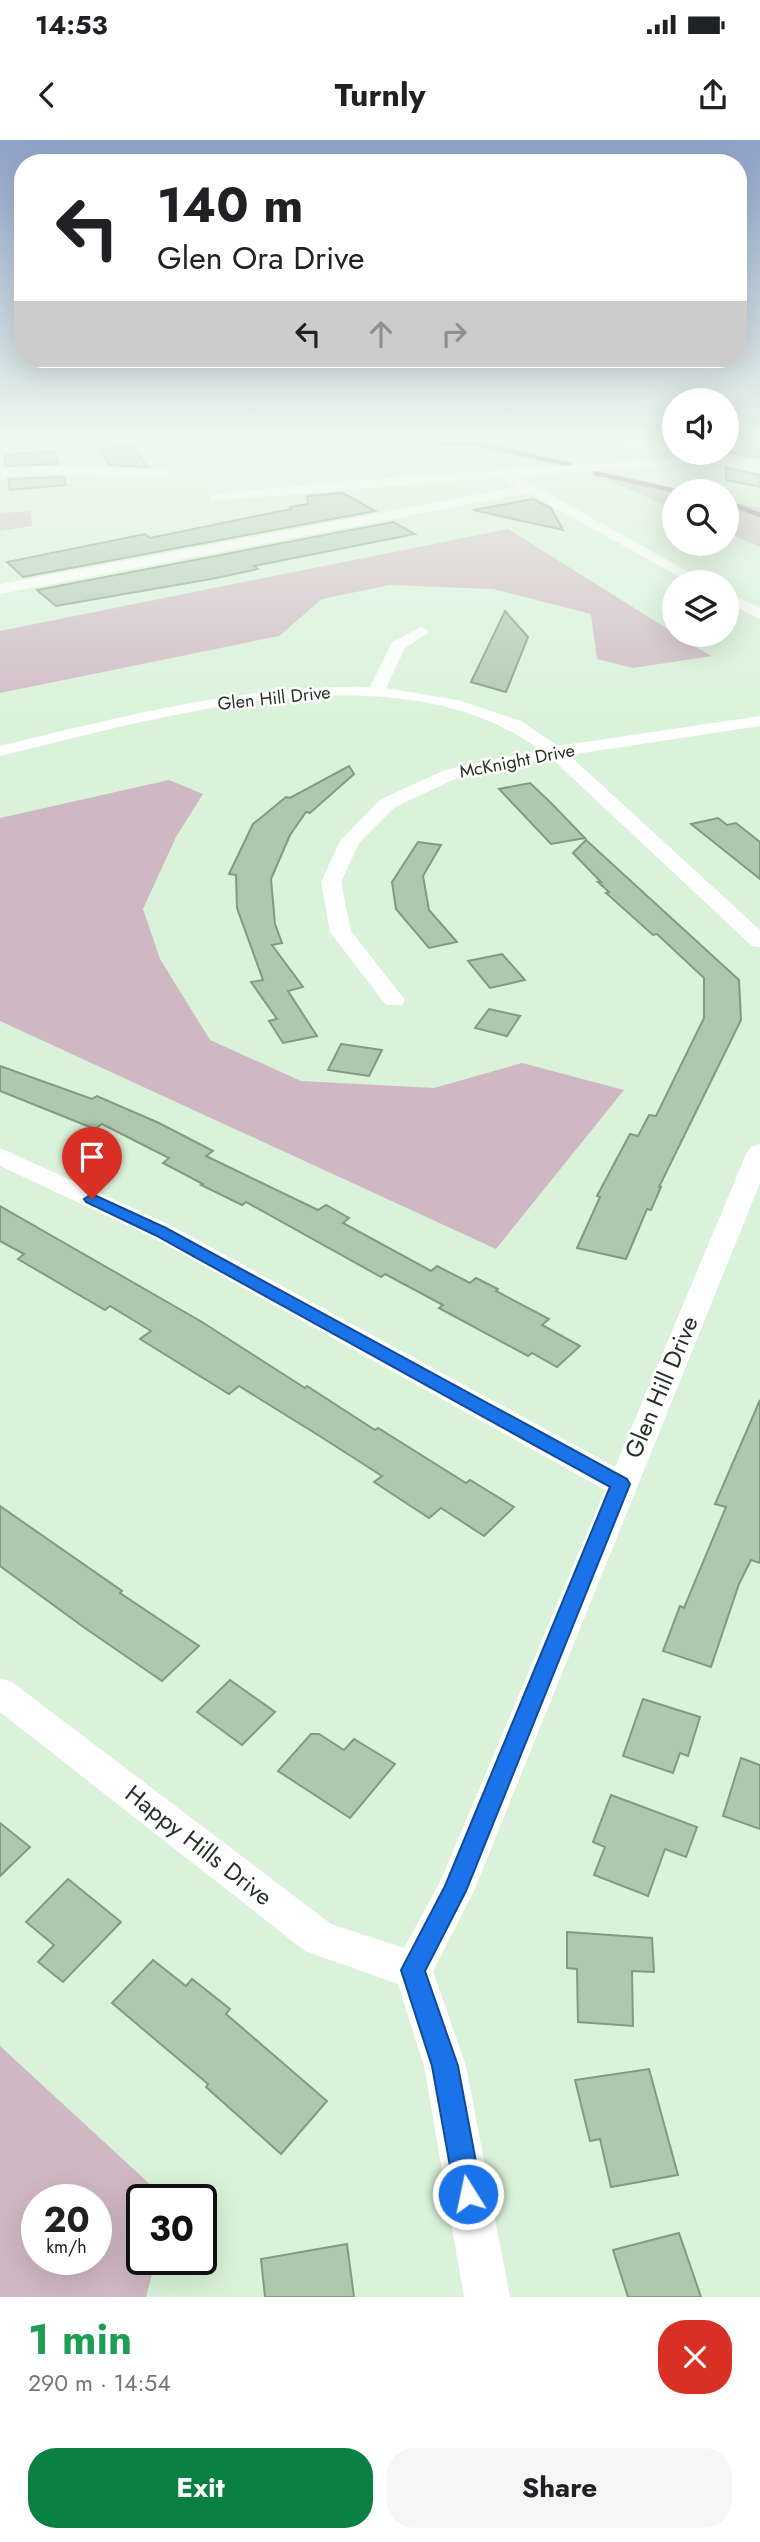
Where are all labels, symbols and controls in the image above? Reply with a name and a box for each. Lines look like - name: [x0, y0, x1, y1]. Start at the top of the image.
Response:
- text: 14:53: [35, 6, 108, 44]
- text: Turnly: [335, 72, 425, 118]
- icon: back: [28, 76, 66, 114]
- icon: share: [694, 76, 732, 114]
- text: 140 m: [157, 170, 303, 240]
- icon: left: [42, 182, 133, 273]
- text: Glen Ora Drive: [157, 235, 364, 281]
- icon: left: [289, 315, 327, 353]
- icon: ahead: [362, 315, 400, 353]
- icon: right: [435, 315, 473, 353]
- map controls: [662, 388, 739, 647]
- button: sound: [662, 388, 739, 465]
- button: search: [662, 479, 739, 556]
- button: layers: [662, 570, 739, 647]
- street label: Glen Hill Drive: [216, 679, 332, 717]
- street label: McKnight Drive: [457, 737, 577, 785]
- pin: [62, 1127, 122, 1199]
- icon: arrive: [73, 1138, 111, 1176]
- street label: Glen Hill Drive: [615, 1311, 707, 1463]
- street label: Happy Hills Drive: [118, 1776, 280, 1914]
- position arrow: [431, 2157, 505, 2231]
- speed limit sign: 30: [126, 2184, 217, 2275]
- text: 20: [43, 2195, 90, 2245]
- text: km/h: [46, 2234, 87, 2260]
- text: 1 min: [28, 2309, 132, 2370]
- button: close: [658, 2320, 732, 2394]
- text: 290 m · 14:54: [28, 2366, 171, 2400]
- button: Exit: [28, 2448, 373, 2528]
- button: Share: [387, 2448, 732, 2528]

